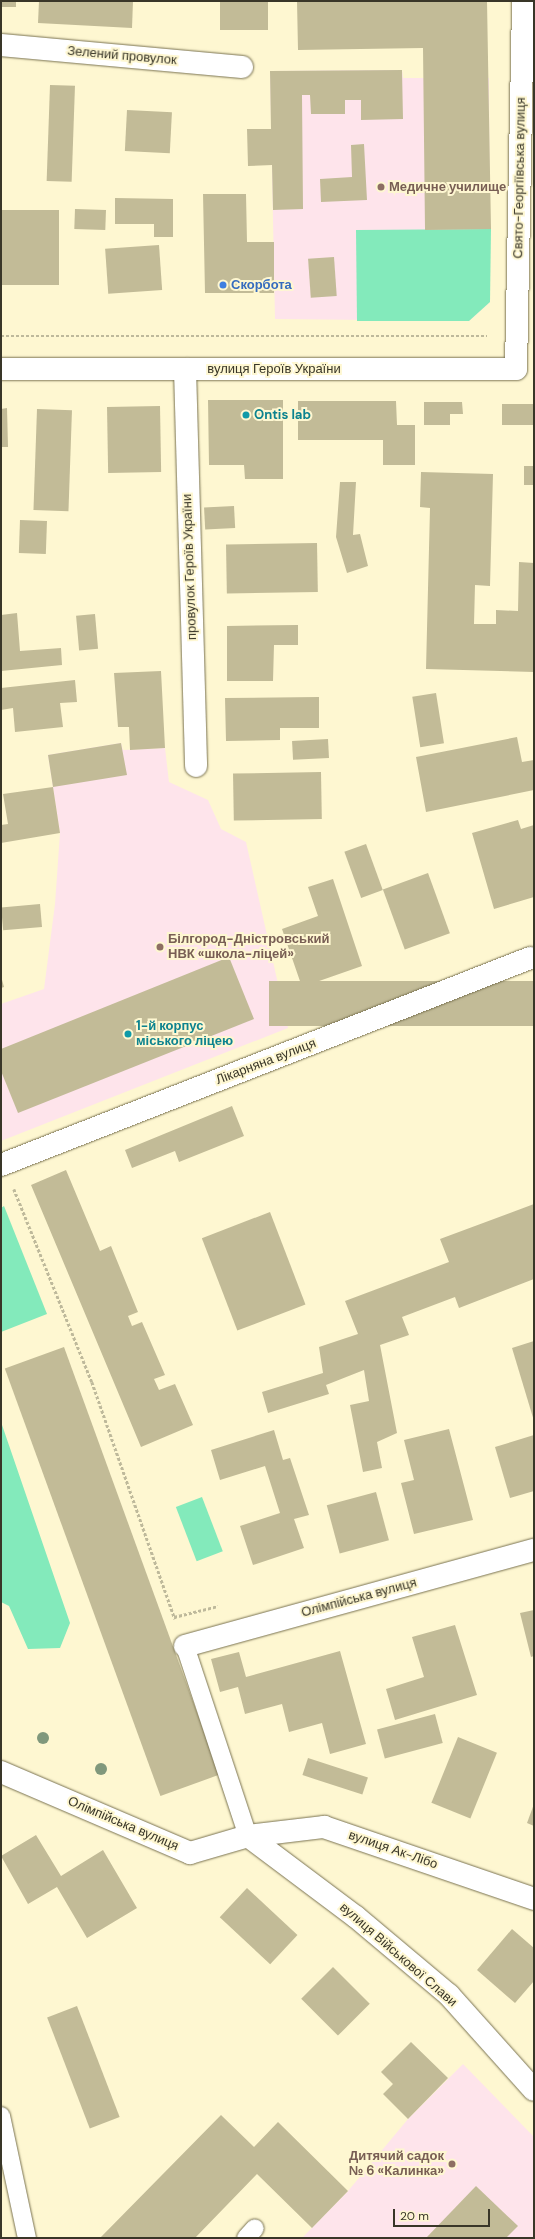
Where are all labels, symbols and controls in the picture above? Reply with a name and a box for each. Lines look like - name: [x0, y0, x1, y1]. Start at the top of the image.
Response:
- street label: Зелений провулок: [67, 43, 177, 69]
- street label: Свято-Георгіївська вулиця: [511, 97, 529, 259]
- place label: Медичне училище: [389, 179, 506, 195]
- marker: Медичне училище: [376, 182, 386, 192]
- place label: Скорбота: [231, 277, 292, 293]
- marker: Скорбота: [218, 280, 228, 290]
- street label: вулиця Героїв України: [207, 361, 341, 377]
- place label: Ontis lab: [254, 407, 311, 423]
- marker: Ontis lab: [241, 410, 251, 420]
- street label: провулок Героїв України: [180, 494, 200, 640]
- place label: Білгород-Дністровський НВК «школа-ліцей»: [168, 932, 329, 963]
- marker: Білгород-Дністровський НВК «школа-ліцей»: [155, 942, 165, 952]
- place label: 1-й корпус міського ліцею: [136, 1019, 233, 1050]
- marker: 1-й корпус міського ліцею: [123, 1029, 133, 1039]
- street label: Лікарняна вулиця: [214, 1036, 318, 1088]
- street label: Олімпійська вулиця: [300, 1575, 418, 1621]
- street label: Олімпійська вулиця: [65, 1794, 181, 1854]
- street label: вулиця Ак-Лібо: [346, 1827, 440, 1873]
- street label: вулиця Військової Слави: [336, 1900, 460, 2010]
- place label: Дитячий садок № 6 «Калинка»: [349, 2149, 444, 2180]
- marker: Дитячий садок № 6 «Калинка»: [447, 2159, 457, 2169]
- scale bar: [395, 2201, 492, 2227]
- text: 20 m: [400, 2208, 429, 2224]

